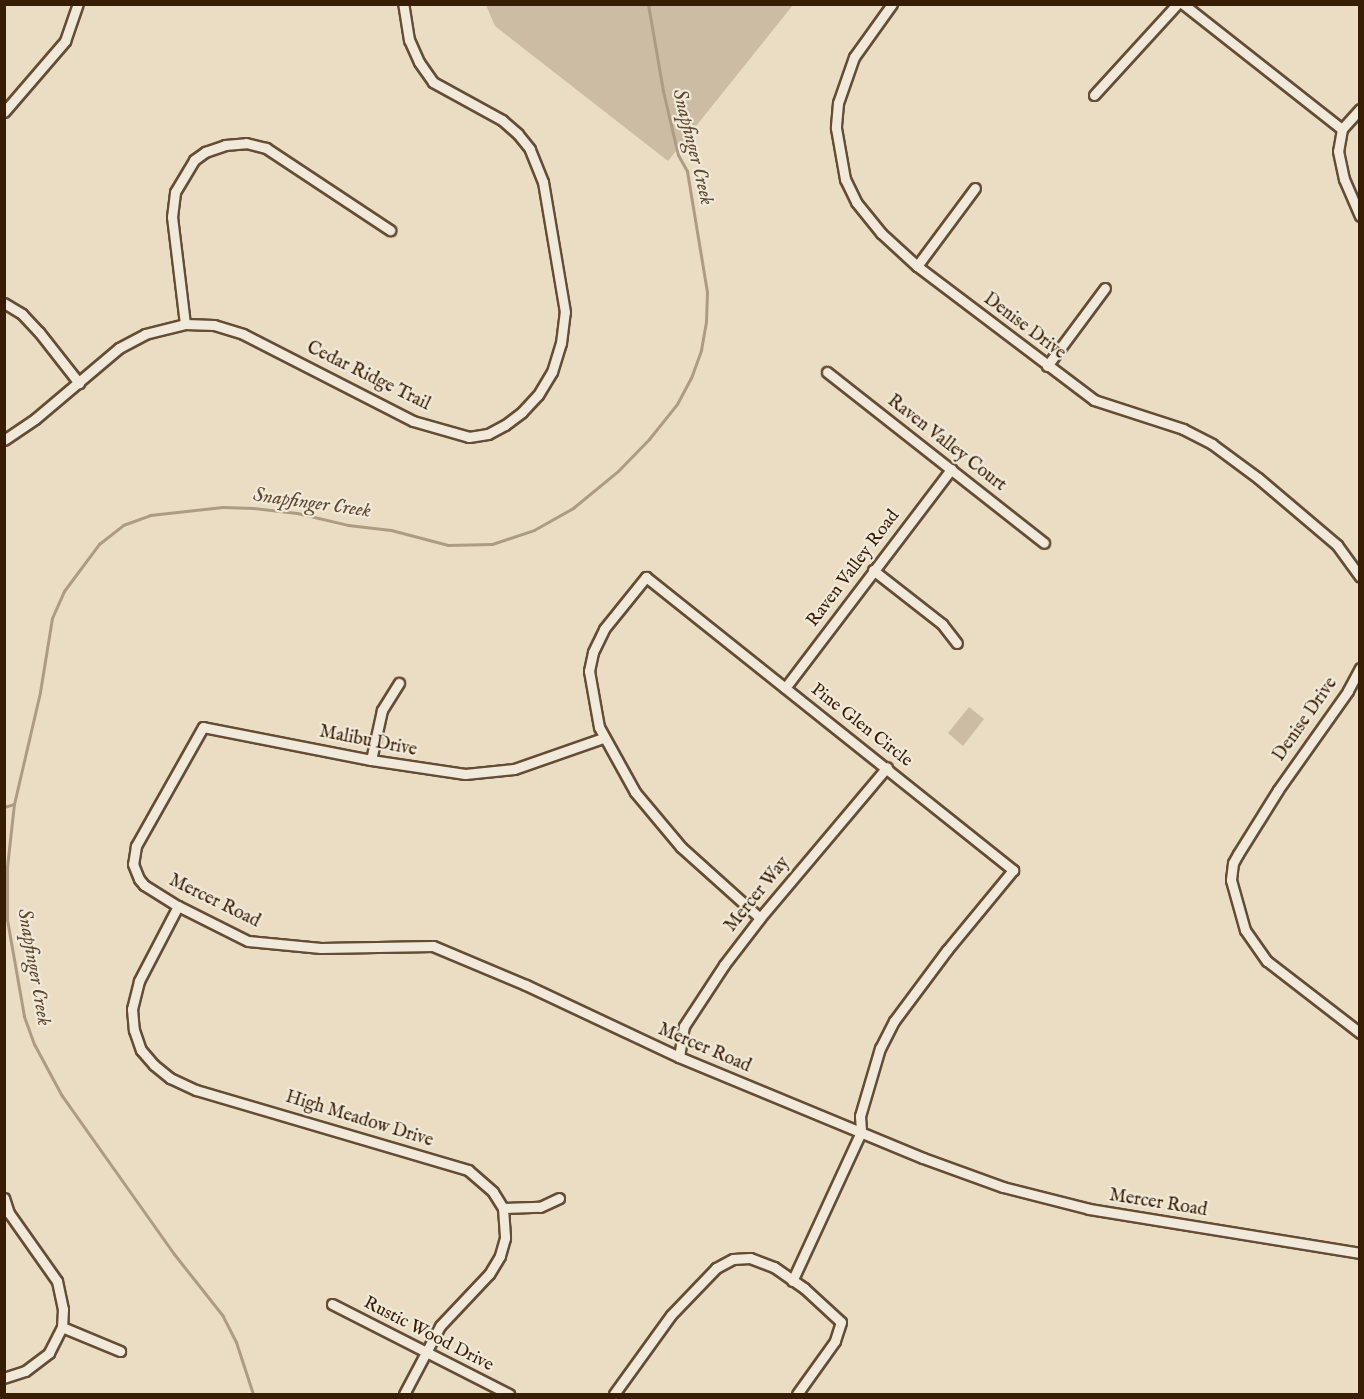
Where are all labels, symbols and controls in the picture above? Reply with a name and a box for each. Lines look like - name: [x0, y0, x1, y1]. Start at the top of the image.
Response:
- water label: Snapfinger Creek: [667, 87, 719, 207]
- street label: Denise Drive: [979, 289, 1069, 365]
- street label: Cedar Ridge Trail: [303, 338, 433, 416]
- street label: Raven Valley Court: [882, 391, 1010, 497]
- water label: Snapfinger Creek: [252, 483, 372, 523]
- street label: Raven Valley Road: [803, 506, 905, 632]
- street label: Denise Drive: [1269, 674, 1343, 766]
- street label: Pine Glen Circle: [806, 680, 916, 772]
- street label: Malibu Drive: [317, 722, 419, 762]
- street label: Mercer Way: [721, 853, 795, 937]
- street label: Mercer Road: [165, 871, 263, 933]
- water label: Snapfinger Creek: [12, 907, 56, 1027]
- street label: Mercer Road: [654, 1020, 754, 1078]
- street label: High Meadow Drive: [283, 1087, 435, 1153]
- street label: Mercer Road: [1107, 1186, 1209, 1222]
- street label: Rustic Wood Drive: [359, 1293, 497, 1377]

